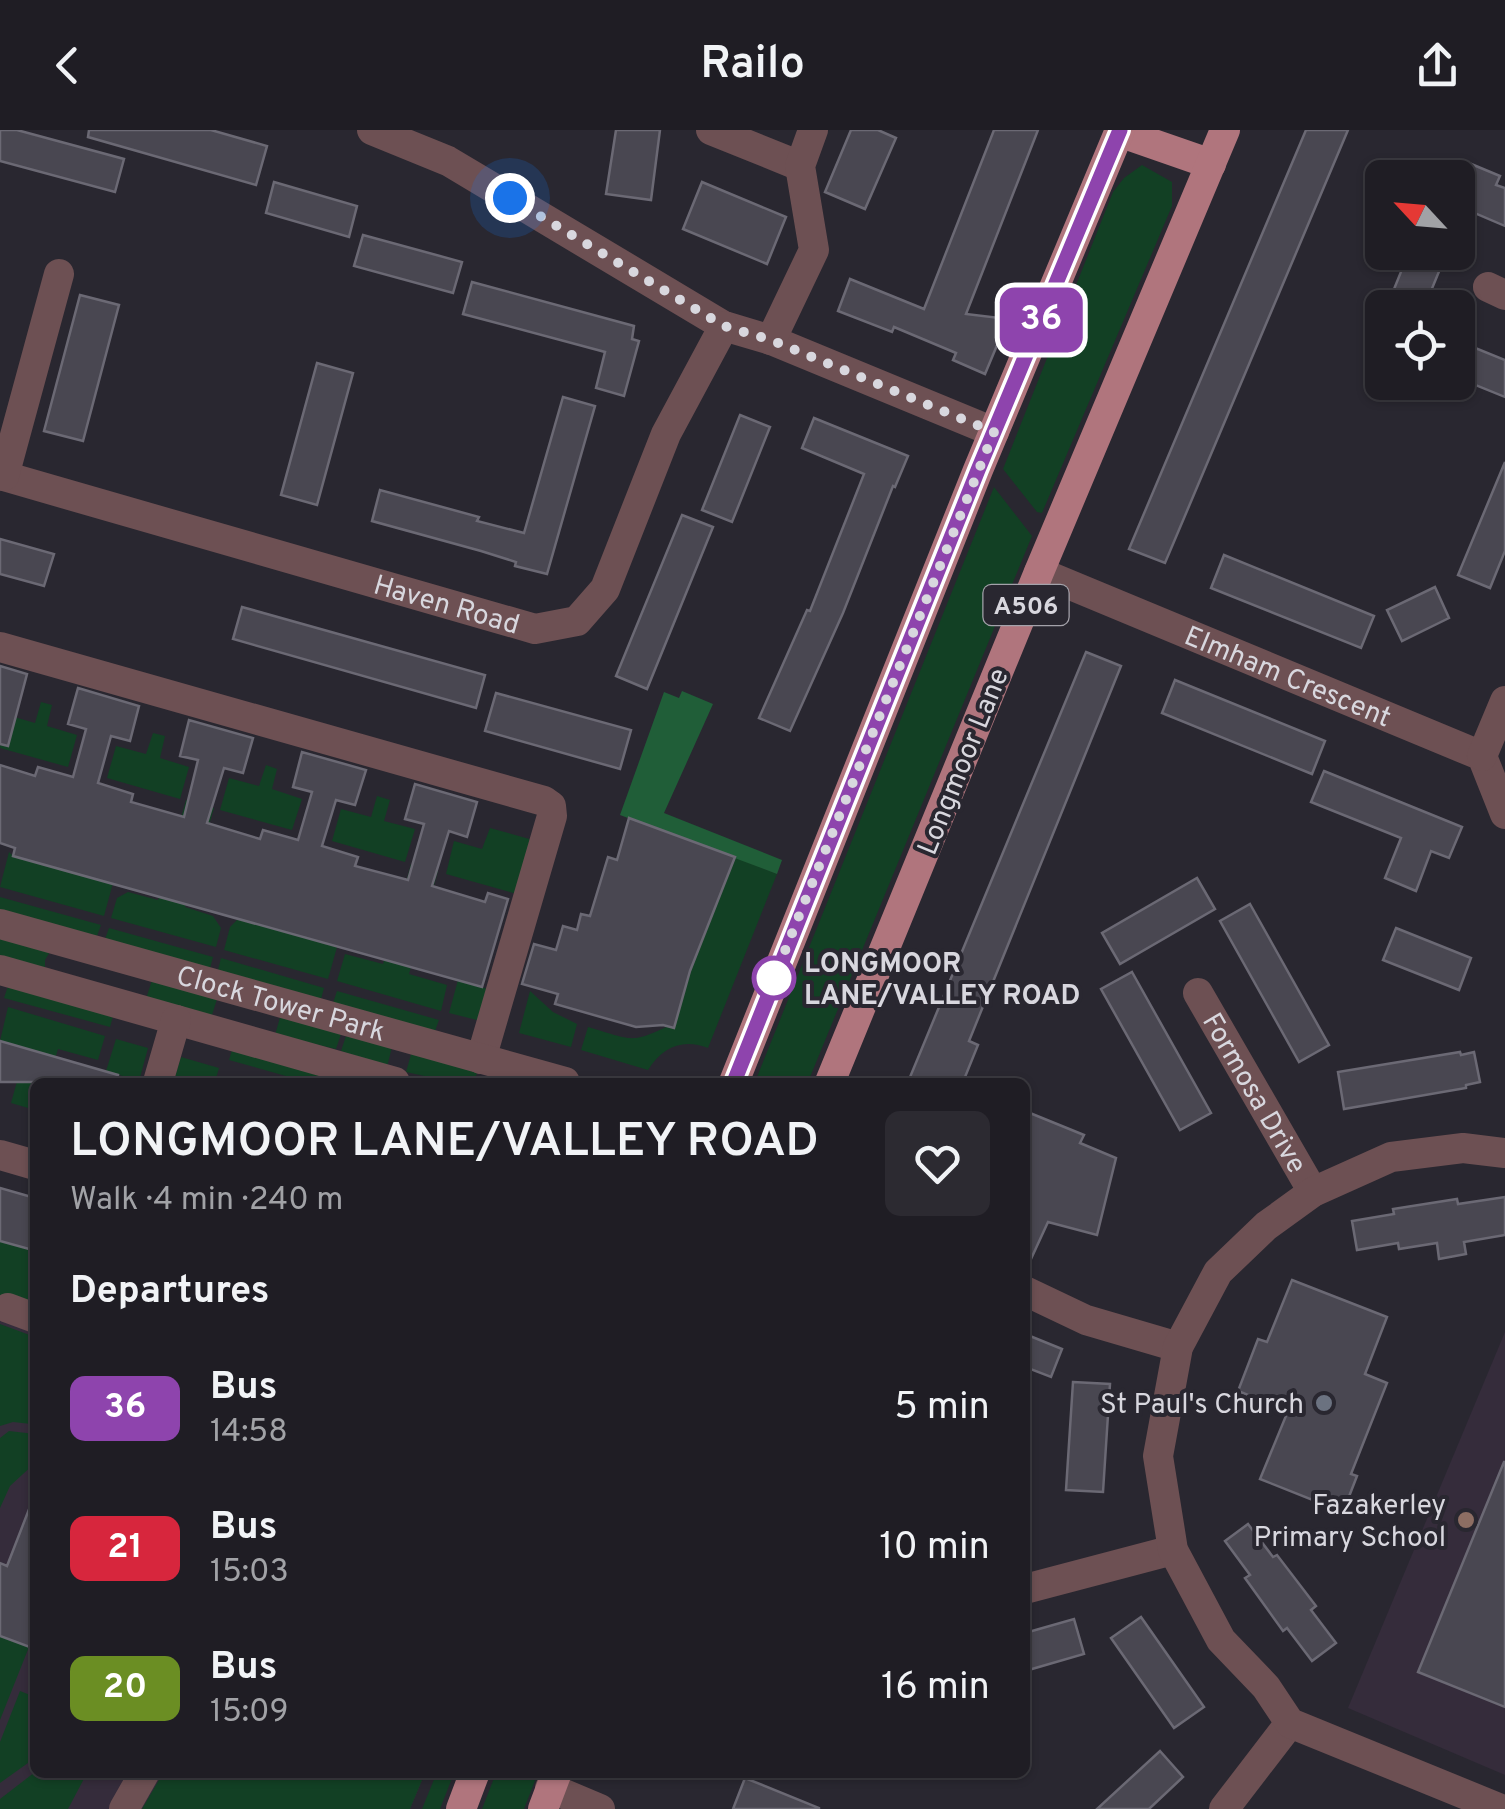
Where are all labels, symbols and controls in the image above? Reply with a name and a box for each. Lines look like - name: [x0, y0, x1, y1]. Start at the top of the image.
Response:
- text: Railo: [700, 37, 805, 94]
- icon: back: [40, 38, 95, 93]
- icon: share: [1410, 38, 1465, 93]
- north arrow: [1365, 160, 1475, 270]
- map controls: [1365, 160, 1475, 400]
- your location: [485, 173, 535, 223]
- line badge: 36: [996, 288, 1086, 352]
- button: locate: [1365, 290, 1475, 400]
- text: 36: [1020, 298, 1062, 342]
- street label: Haven Road: [369, 568, 523, 645]
- road number: A506: [984, 585, 1068, 625]
- street label: Elmham Crescent: [1178, 619, 1396, 737]
- street label: Longmoor Lane: [911, 663, 1019, 861]
- place label: LONGMOOR LANE/VALLEY ROAD: [804, 947, 1080, 1015]
- marker: LONGMOOR LANE/VALLEY ROAD: [753, 957, 795, 999]
- street label: Clock Tower Park: [172, 959, 389, 1052]
- street label: Formosa Drive: [1192, 1007, 1314, 1181]
- button: heart: [885, 1111, 990, 1216]
- text: LONGMOOR LANE/VALLEY ROAD: [70, 1113, 819, 1173]
- text: Walk · 4 min · 240 m: [70, 1181, 343, 1221]
- text: Departures: [70, 1268, 270, 1317]
- text: Bus: [210, 1364, 277, 1413]
- text: 5 min: [894, 1384, 990, 1433]
- text: 36: [104, 1386, 146, 1430]
- place label: St Paul's Church: [1100, 1388, 1304, 1424]
- marker: St Paul's Church: [1313, 1392, 1335, 1414]
- text: 14:58: [210, 1413, 288, 1453]
- place label: Fazakerley Primary School: [1254, 1489, 1446, 1557]
- text: Bus: [210, 1504, 277, 1553]
- marker: Fazakerley Primary School: [1455, 1509, 1477, 1531]
- text: 10 min: [879, 1524, 990, 1573]
- text: 21: [107, 1526, 143, 1570]
- text: 15:03: [210, 1553, 289, 1593]
- text: Bus: [210, 1644, 277, 1693]
- text: 16 min: [881, 1664, 990, 1713]
- text: 20: [103, 1666, 147, 1710]
- text: 15:09: [210, 1693, 289, 1733]

